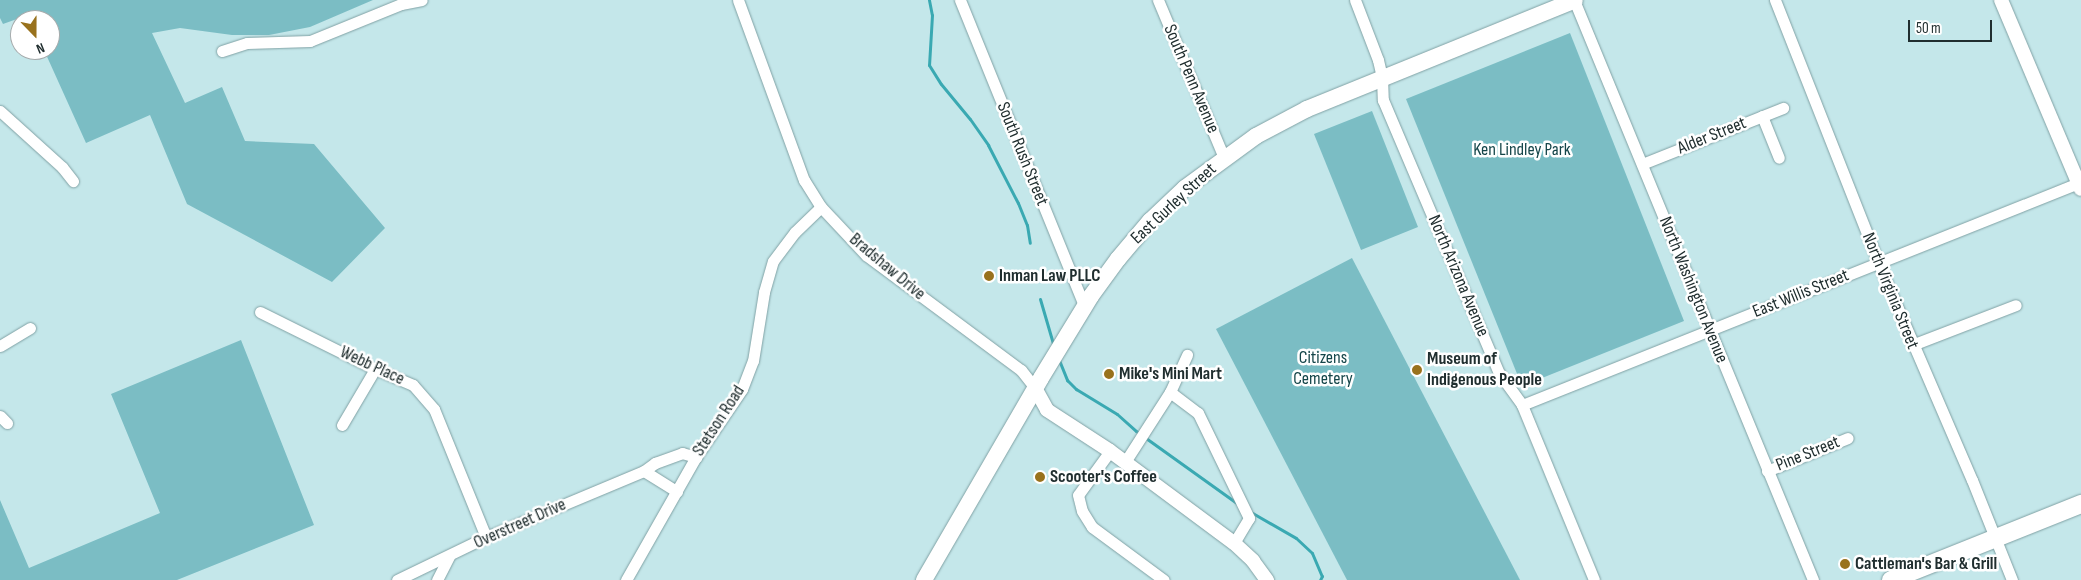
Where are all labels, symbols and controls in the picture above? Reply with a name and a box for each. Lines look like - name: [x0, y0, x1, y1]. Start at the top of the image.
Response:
- north arrow: [10, 10, 60, 60]
- scale bar: [1911, 10, 1995, 42]
- text: 50 m: [1916, 19, 1941, 38]
- street label: South Penn Avenue: [1158, 21, 1224, 137]
- text: N: [34, 39, 47, 58]
- street label: South Rush Street: [991, 99, 1053, 209]
- street label: Alder Street: [1675, 112, 1749, 160]
- park label: Ken Lindley Park: [1473, 139, 1571, 161]
- street label: East Gurley Street: [1127, 159, 1221, 249]
- street label: North Arizona Avenue: [1423, 212, 1493, 340]
- street label: North Washington Avenue: [1654, 214, 1732, 366]
- street label: Bradshaw Drive: [845, 229, 929, 305]
- street label: North Virginia Street: [1857, 230, 1923, 352]
- place label: Inman Law PLLC: [999, 265, 1101, 287]
- street label: East Willis Street: [1750, 265, 1852, 323]
- marker: Inman Law PLLC: [983, 270, 995, 282]
- street label: Webb Place: [336, 342, 408, 390]
- park label: Citizens Cemetery: [1293, 348, 1353, 390]
- place label: Museum of Indigenous People: [1427, 349, 1542, 392]
- place label: Mike's Mini Mart: [1119, 363, 1222, 385]
- marker: Museum of Indigenous People: [1411, 364, 1423, 376]
- marker: Mike's Mini Mart: [1103, 368, 1115, 380]
- street label: Stetson Road: [688, 382, 750, 460]
- street label: Pine Street: [1773, 431, 1843, 477]
- place label: Scooter's Coffee: [1050, 466, 1157, 488]
- marker: Scooter's Coffee: [1034, 471, 1046, 483]
- street label: Overstreet Drive: [470, 494, 570, 554]
- place label: Cattleman's Bar & Grill: [1855, 553, 1997, 575]
- marker: Cattleman's Bar & Grill: [1839, 558, 1851, 570]

